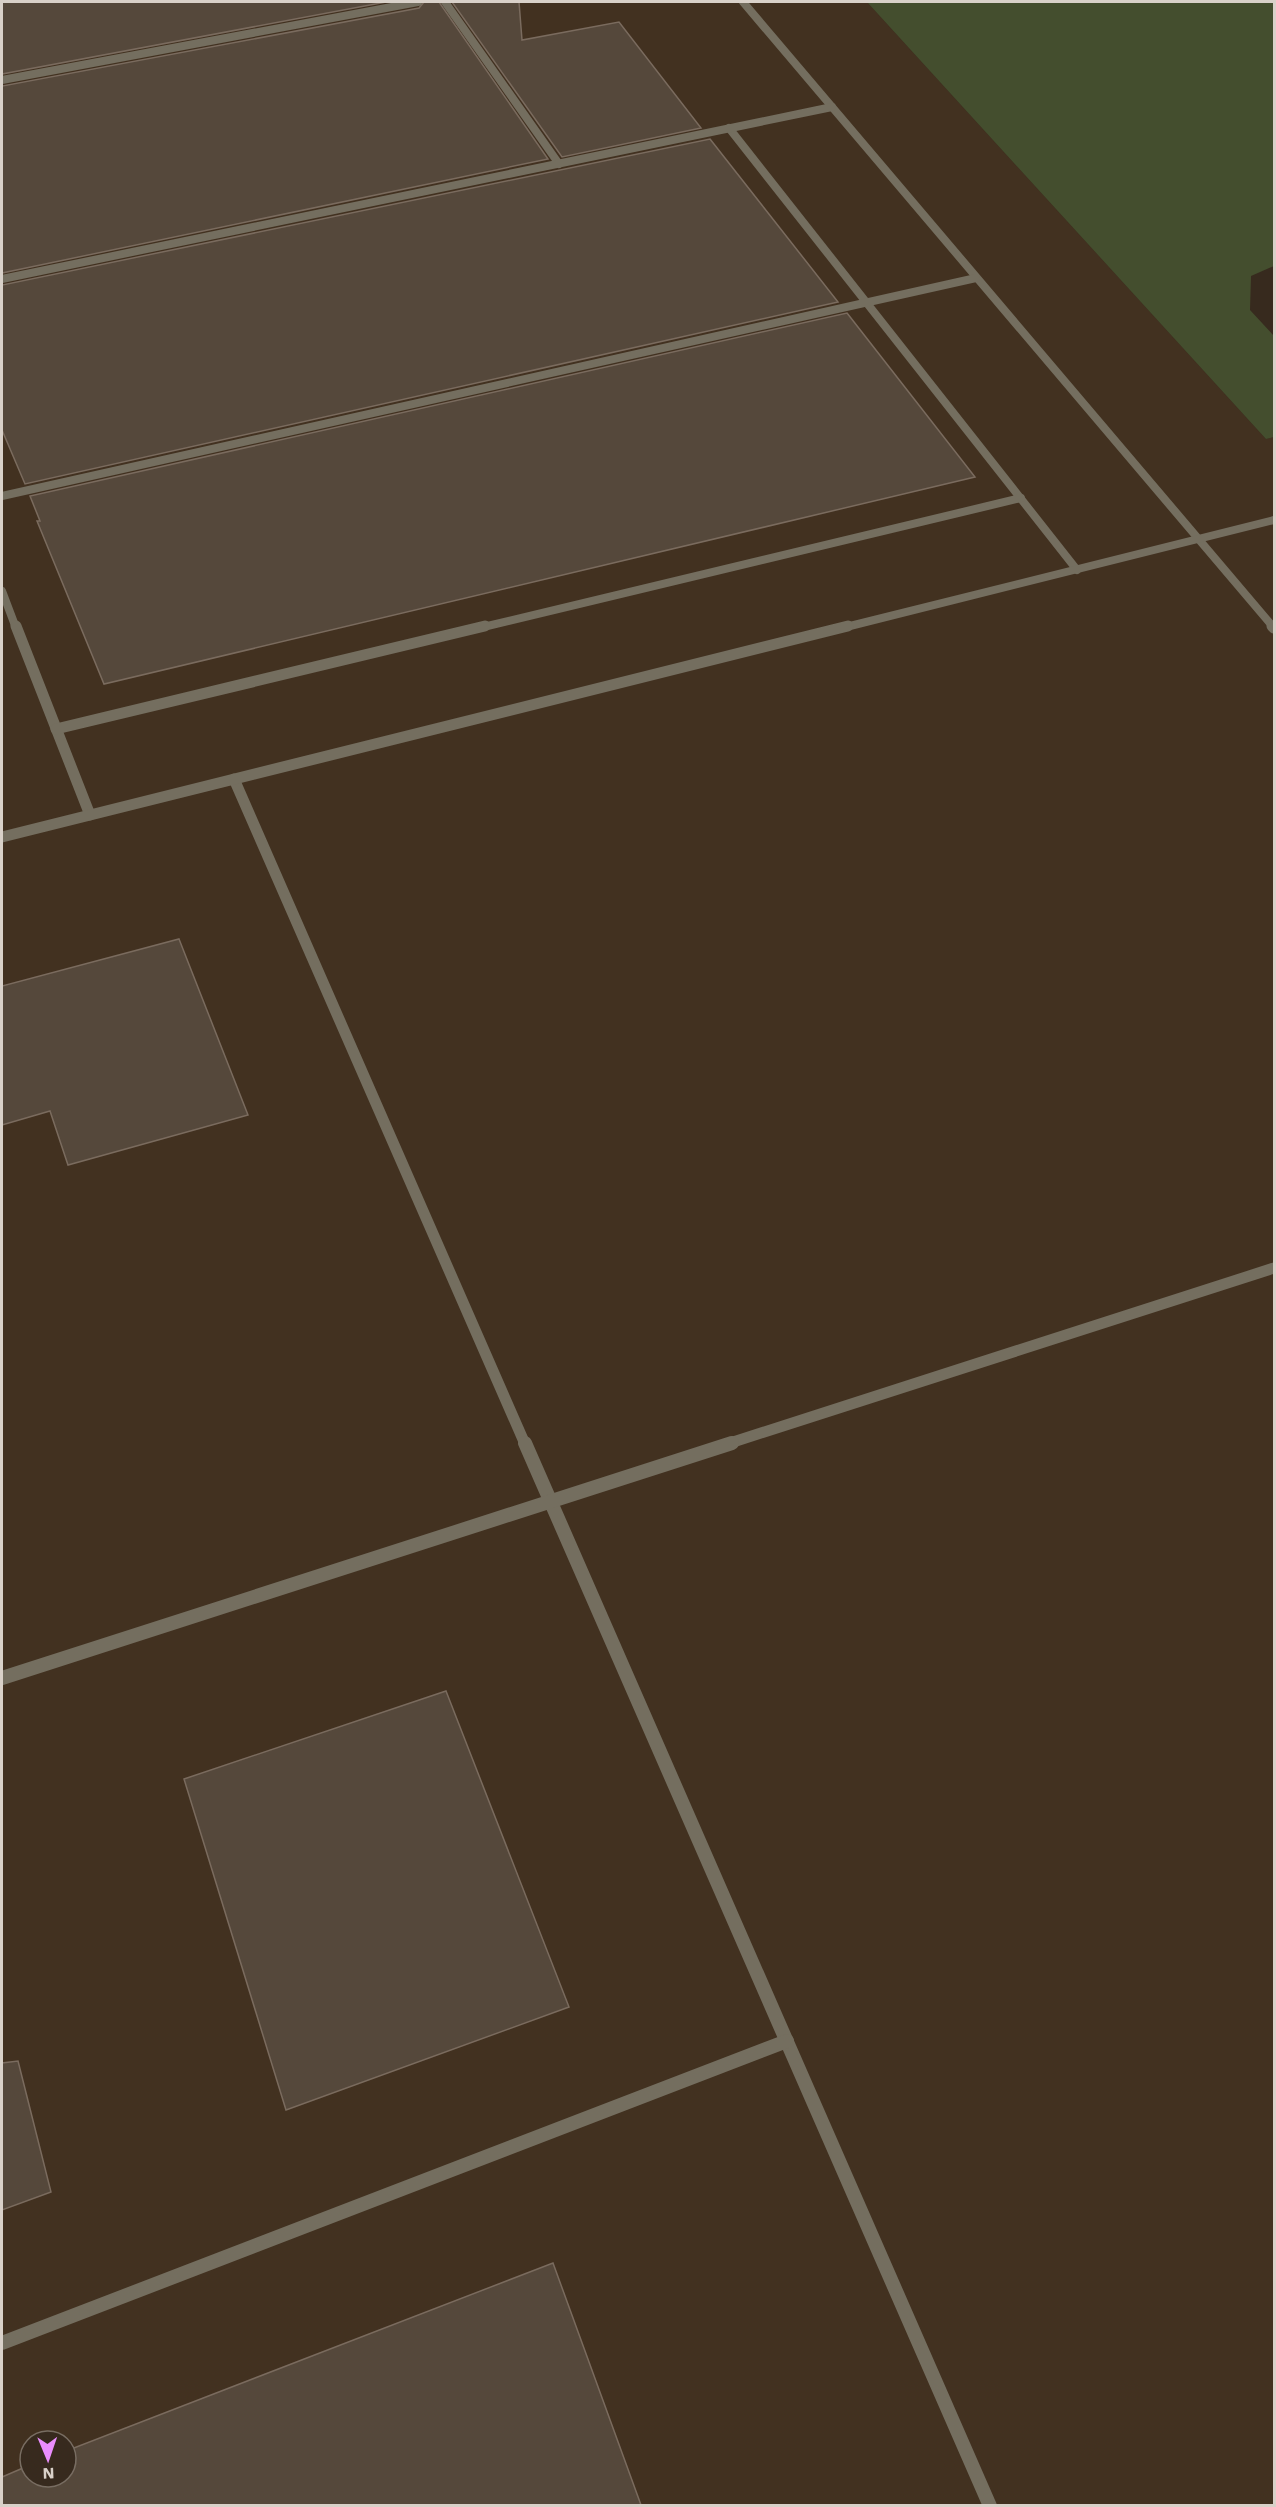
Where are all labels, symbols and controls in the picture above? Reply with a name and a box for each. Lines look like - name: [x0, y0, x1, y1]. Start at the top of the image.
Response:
- north arrow: [18, 2429, 78, 2489]
- text: N: [42, 2464, 55, 2483]

